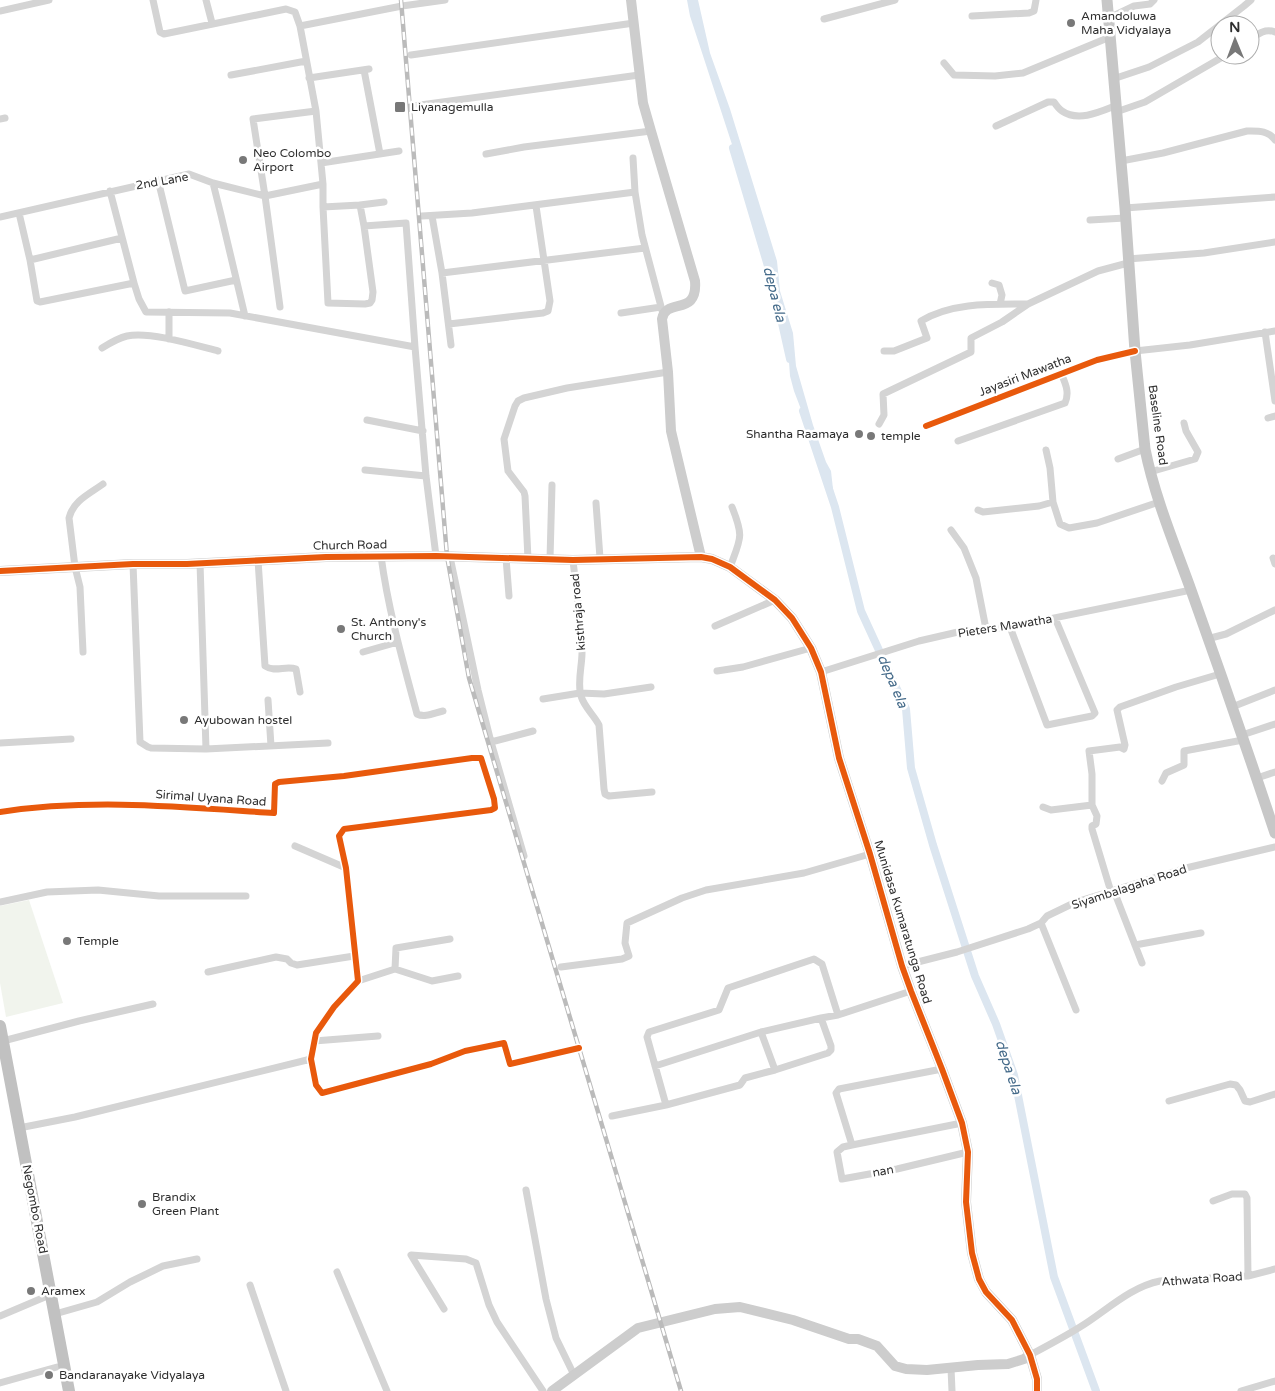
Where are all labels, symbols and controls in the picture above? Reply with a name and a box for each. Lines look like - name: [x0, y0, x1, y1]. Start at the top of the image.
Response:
- place label: Amandoluwa Maha Vidyalaya: [1081, 9, 1171, 37]
- north arrow: [1210, 15, 1260, 65]
- marker: Amandoluwa Maha Vidyalaya: [1065, 17, 1077, 29]
- text: N: [1229, 19, 1241, 36]
- marker: Liyanagemulla: [393, 100, 407, 114]
- place label: Liyanagemulla: [411, 100, 493, 114]
- place label: Neo Colombo Airport: [253, 146, 331, 174]
- marker: Neo Colombo Airport: [237, 154, 249, 166]
- street label: 2nd Lane: [135, 169, 190, 193]
- water label: depa ela: [759, 265, 790, 325]
- street label: Jayasiri Mawatha: [977, 351, 1073, 399]
- street label: Baseline Road: [1145, 384, 1171, 466]
- place label: Shantha Raamaya: [746, 427, 849, 441]
- marker: Shantha Raamaya: [853, 428, 865, 440]
- place label: temple: [881, 429, 921, 443]
- marker: temple: [865, 430, 877, 442]
- street label: Church Road: [313, 537, 387, 553]
- street label: kisthraja road: [568, 573, 588, 651]
- street label: Pieters Mawatha: [957, 612, 1053, 640]
- place label: St. Anthony's Church: [351, 615, 426, 643]
- marker: St. Anthony's Church: [335, 623, 347, 635]
- water label: depa ela: [874, 652, 912, 712]
- place label: Ayubowan hostel: [194, 713, 292, 727]
- marker: Ayubowan hostel: [178, 714, 190, 726]
- street label: Sirimal Uyana Road: [155, 787, 267, 809]
- street label: Munidasa Kumaratunga Road: [871, 839, 935, 1005]
- street label: Siyambalagaha Road: [1070, 862, 1188, 912]
- place label: Temple: [77, 934, 119, 948]
- marker: Temple: [61, 935, 73, 947]
- water label: depa ela: [992, 1038, 1026, 1098]
- street label: nan: [871, 1162, 895, 1180]
- street label: Negombo Road: [20, 1163, 50, 1255]
- place label: Brandix Green Plant: [152, 1190, 219, 1218]
- marker: Brandix Green Plant: [136, 1198, 148, 1210]
- street label: Athwata Road: [1161, 1269, 1243, 1289]
- place label: Aramex: [41, 1284, 85, 1298]
- marker: Aramex: [25, 1285, 37, 1297]
- place label: Bandaranayake Vidyalaya: [59, 1368, 205, 1382]
- marker: Bandaranayake Vidyalaya: [43, 1369, 55, 1381]

